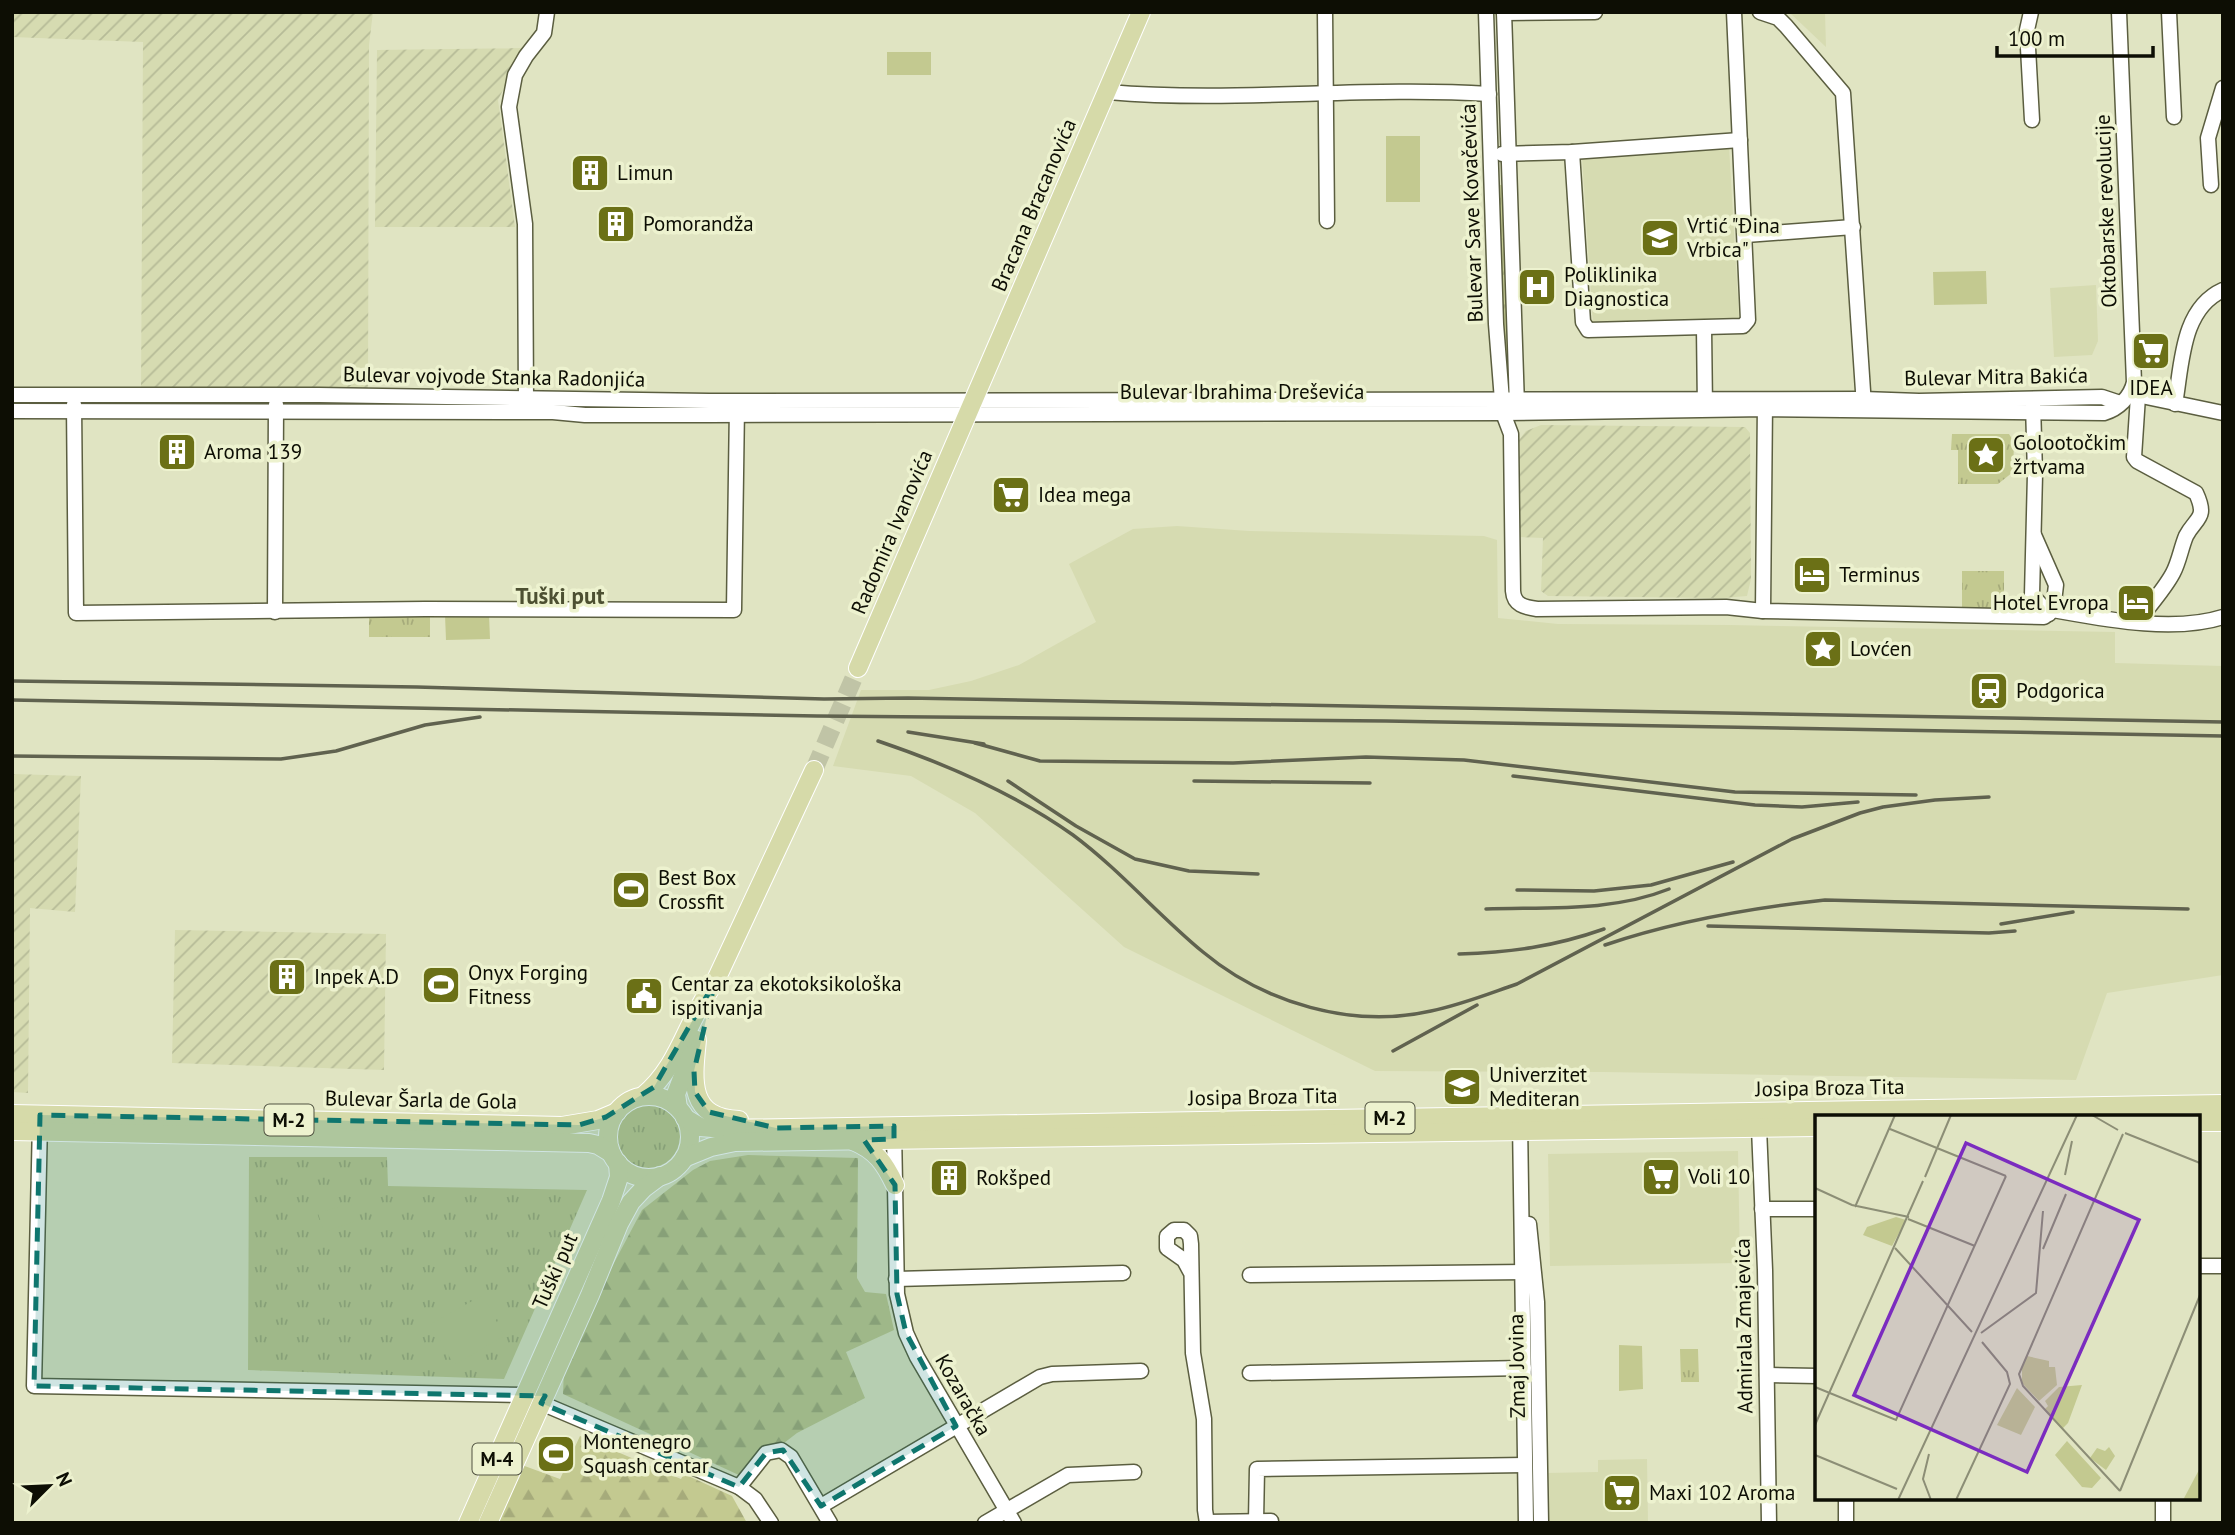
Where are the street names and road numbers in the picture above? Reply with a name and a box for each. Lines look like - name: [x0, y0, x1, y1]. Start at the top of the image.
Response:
- street label: Bulevar Save Kovačevića: [1454, 103, 1489, 323]
- street label: Bracana Bracanovića: [985, 114, 1082, 295]
- street label: Oktobarske revolucije: [2089, 114, 2122, 308]
- street label: Bulevar vojvode Stanka Radonjića: [343, 360, 645, 393]
- street label: Bulevar Mitra Bakića: [1904, 361, 2088, 392]
- street label: Bulevar Ibrahima Dreševića: [1120, 378, 1364, 405]
- street label: Radomira Ivanovića: [845, 446, 938, 618]
- street label: Josipa Broza Tita: [1754, 1073, 1905, 1102]
- street label: Josipa Broza Tita: [1187, 1082, 1338, 1111]
- street label: Bulevar Šarla de Gola: [325, 1084, 517, 1115]
- road number: M-2: [1366, 1102, 1414, 1134]
- road number: M-2: [264, 1104, 314, 1136]
- street label: Tuški put: [526, 1228, 583, 1313]
- street label: Admirala Zmajevića: [1728, 1238, 1759, 1414]
- street label: Zmaj Jovina: [1502, 1314, 1531, 1418]
- street label: Kozaračka: [929, 1349, 998, 1440]
- road number: M-4: [472, 1443, 522, 1474]

